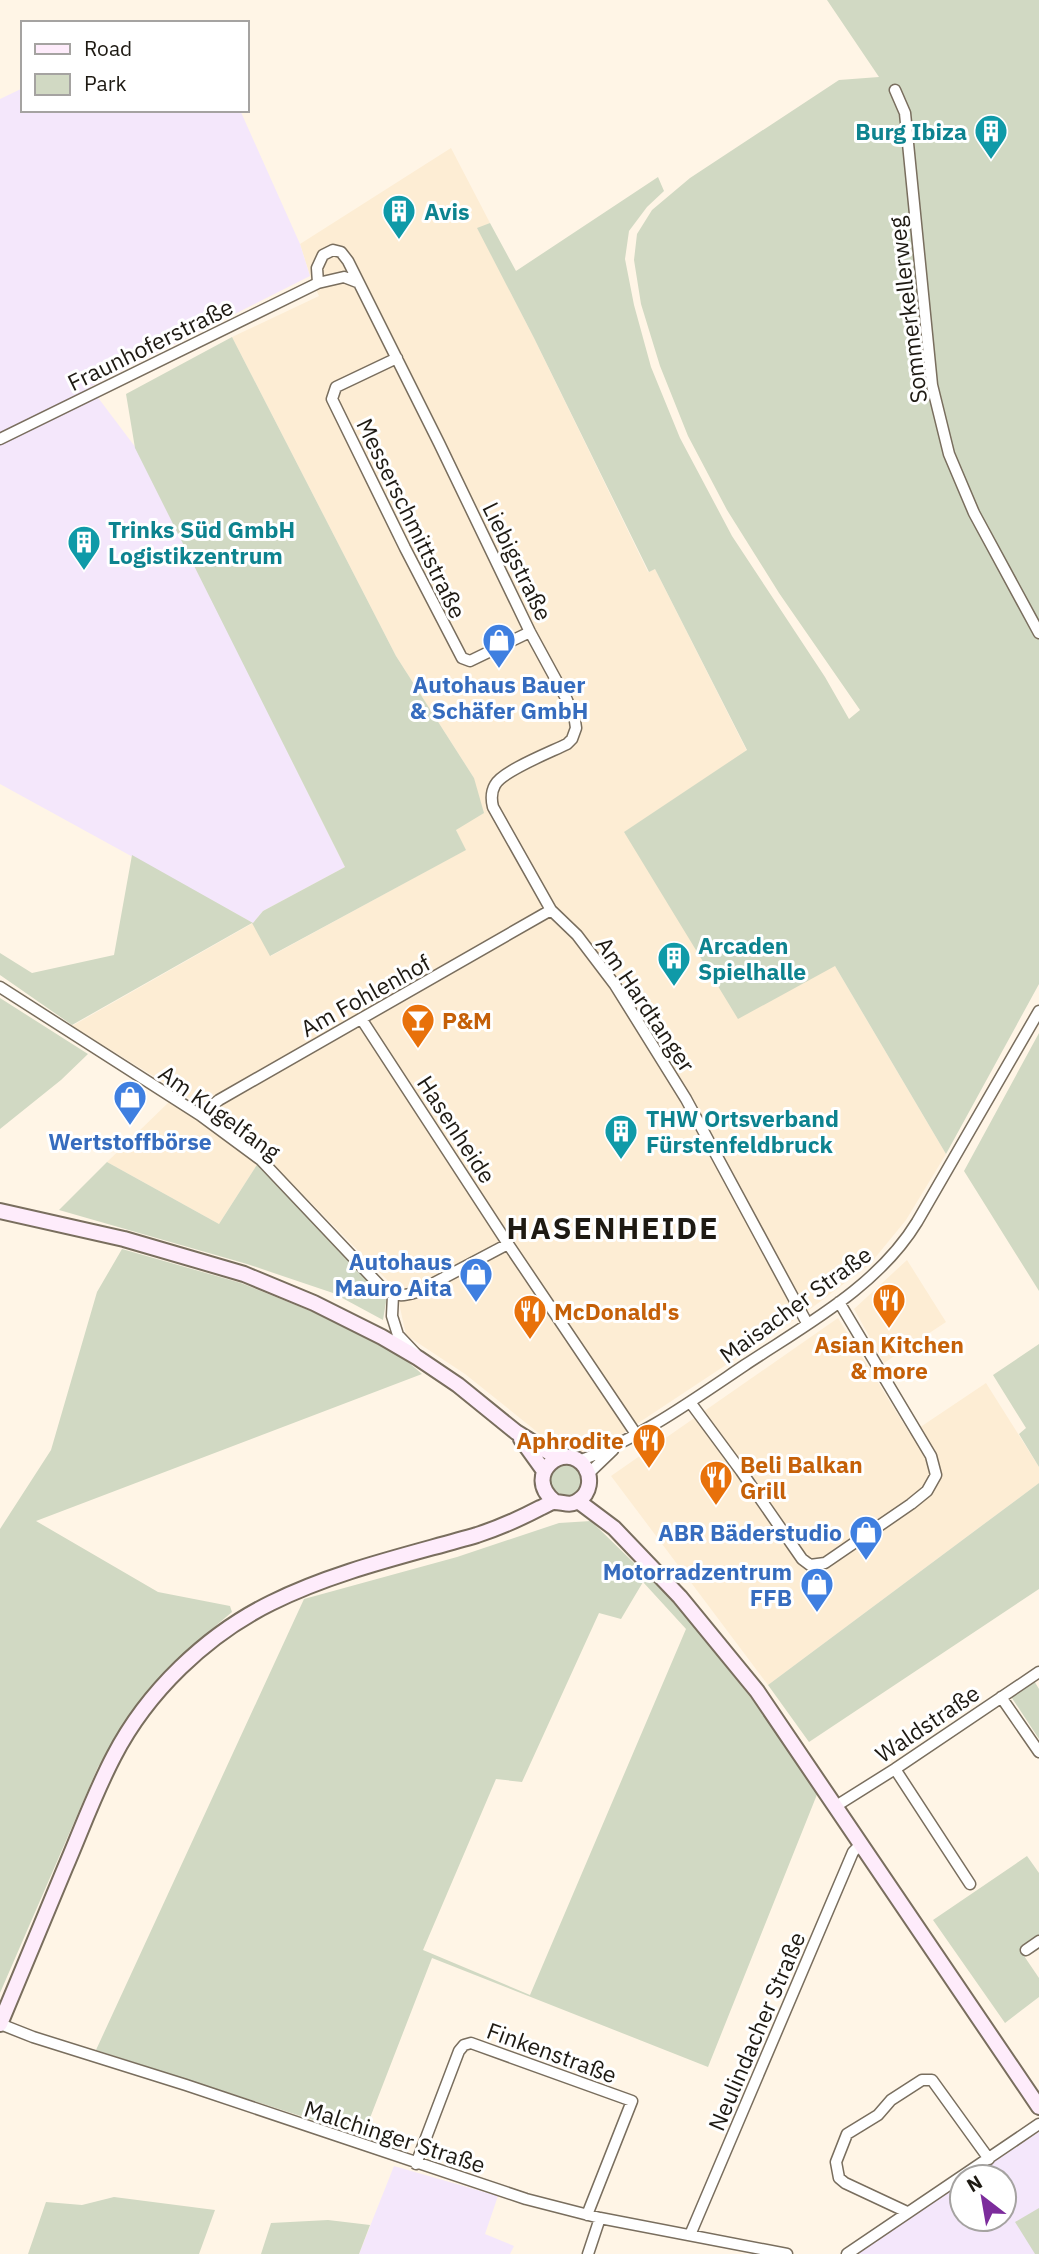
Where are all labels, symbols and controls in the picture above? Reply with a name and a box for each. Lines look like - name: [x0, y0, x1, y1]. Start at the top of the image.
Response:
- legend: [21, 21, 248, 112]
- text: Road: [84, 34, 132, 62]
- text: Park: [84, 69, 127, 97]
- building icon: Burg Ibiza: [972, 112, 1010, 161]
- place label: Burg Ibiza: [855, 116, 967, 146]
- building icon: Avis: [380, 192, 418, 241]
- place label: Avis: [424, 196, 470, 226]
- street label: Sommerkellerweg: [881, 215, 933, 405]
- street label: Fraunhoferstraße: [62, 291, 238, 397]
- street label: Messerschmittstraße: [350, 413, 474, 623]
- street label: Liebigstraße: [476, 497, 560, 625]
- place label: Trinks Süd GmbH Logistikzentrum: [108, 514, 295, 570]
- building icon: Trinks Süd GmbH Logistikzentrum: [65, 523, 103, 572]
- shop icon: Autohaus Bauer & Schäfer GmbH: [480, 621, 518, 670]
- place label: Autohaus Bauer & Schäfer GmbH: [410, 669, 588, 725]
- place label: Arcaden Spielhalle: [698, 930, 806, 986]
- street label: Am Hardtanger: [590, 931, 703, 1078]
- building icon: Arcaden Spielhalle: [655, 939, 693, 988]
- street label: Am Fohlenhof: [295, 947, 435, 1043]
- bar icon: P&M: [399, 1001, 437, 1050]
- place label: P&M: [442, 1005, 492, 1035]
- street label: Am Kugelfang: [153, 1058, 287, 1166]
- street label: Hasenheide: [411, 1069, 503, 1189]
- shop icon: Wertstoffbörse: [111, 1078, 149, 1127]
- place label: THW Ortsverband Fürstenfeldbruck: [646, 1103, 839, 1159]
- building icon: THW Ortsverband Fürstenfeldbruck: [602, 1112, 640, 1161]
- place label: Wertstoffbörse: [48, 1126, 212, 1156]
- district label: HASENHEIDE: [507, 1208, 719, 1247]
- street label: Maisacher Straße: [713, 1239, 877, 1369]
- place label: Autohaus Mauro Aita: [335, 1246, 452, 1302]
- shop icon: Autohaus Mauro Aita: [457, 1255, 495, 1304]
- restaurant icon: Asian Kitchen & more: [870, 1281, 908, 1330]
- restaurant icon: McDonald's: [511, 1292, 549, 1341]
- place label: McDonald's: [554, 1296, 679, 1326]
- place label: Asian Kitchen & more: [814, 1329, 964, 1385]
- restaurant icon: Aphrodite: [630, 1421, 668, 1470]
- place label: Aphrodite: [516, 1425, 624, 1455]
- place label: Beli Balkan Grill: [740, 1449, 863, 1505]
- restaurant icon: Beli Balkan Grill: [697, 1458, 735, 1507]
- shop icon: ABR Bäderstudio: [847, 1513, 885, 1562]
- place label: ABR Bäderstudio: [658, 1517, 842, 1547]
- place label: Motorradzentrum FFB: [603, 1556, 792, 1612]
- shop icon: Motorradzentrum FFB: [798, 1565, 836, 1614]
- street label: Waldstraße: [869, 1677, 985, 1769]
- street label: Neulindacher Straße: [701, 1927, 811, 2135]
- street label: Finkenstraße: [483, 2015, 621, 2089]
- street label: Malchinger Straße: [301, 2093, 489, 2179]
- north arrow: [948, 2163, 1018, 2233]
- text: N: [962, 2170, 986, 2197]

